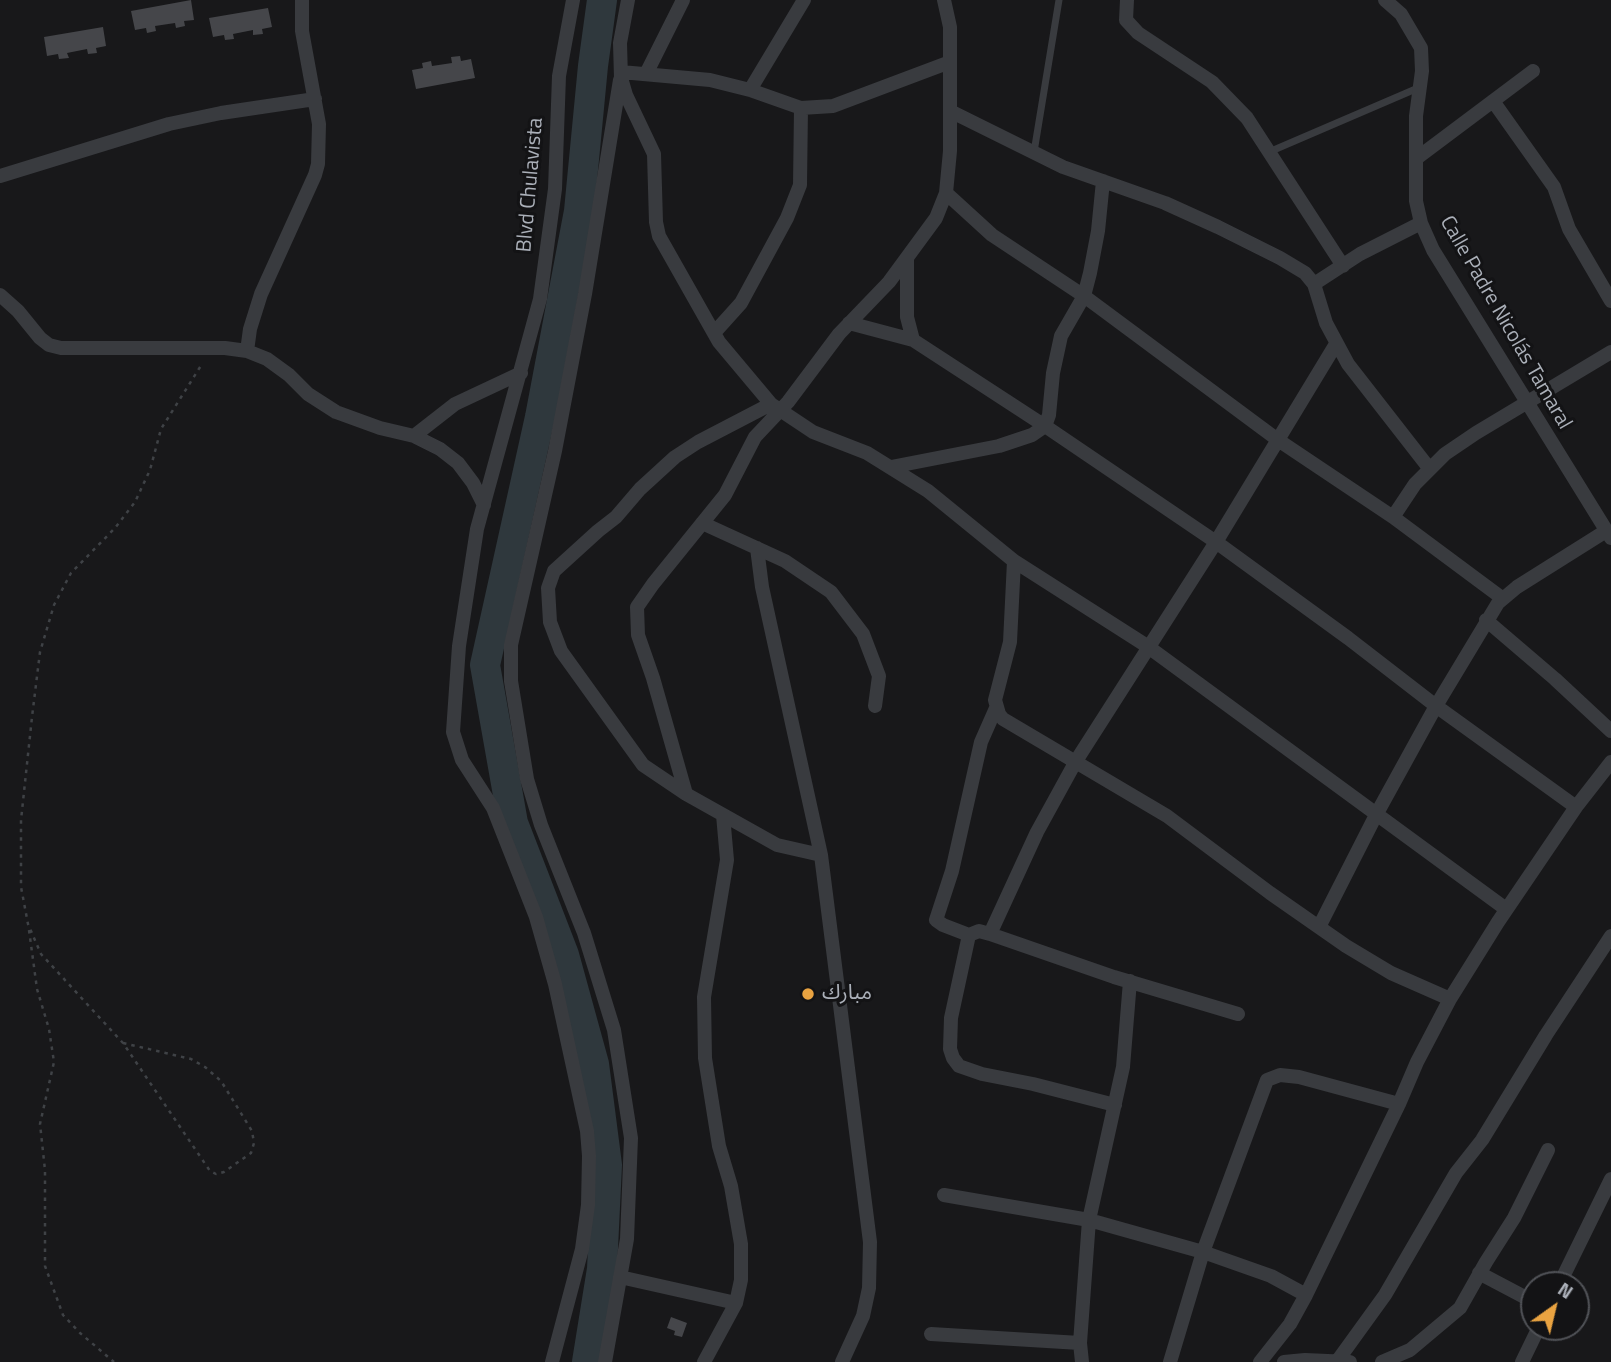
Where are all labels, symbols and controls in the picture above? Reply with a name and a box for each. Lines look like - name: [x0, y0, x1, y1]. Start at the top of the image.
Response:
- street label: Blvd Chulavista: [513, 117, 549, 253]
- street label: Calle Padre Nicolás Tamaral: [1434, 212, 1576, 434]
- place label: مبارك: [822, 981, 872, 1007]
- marker: مبارك: [800, 986, 816, 1002]
- north arrow: [1520, 1271, 1590, 1341]
- text: N: [1552, 1274, 1579, 1306]

